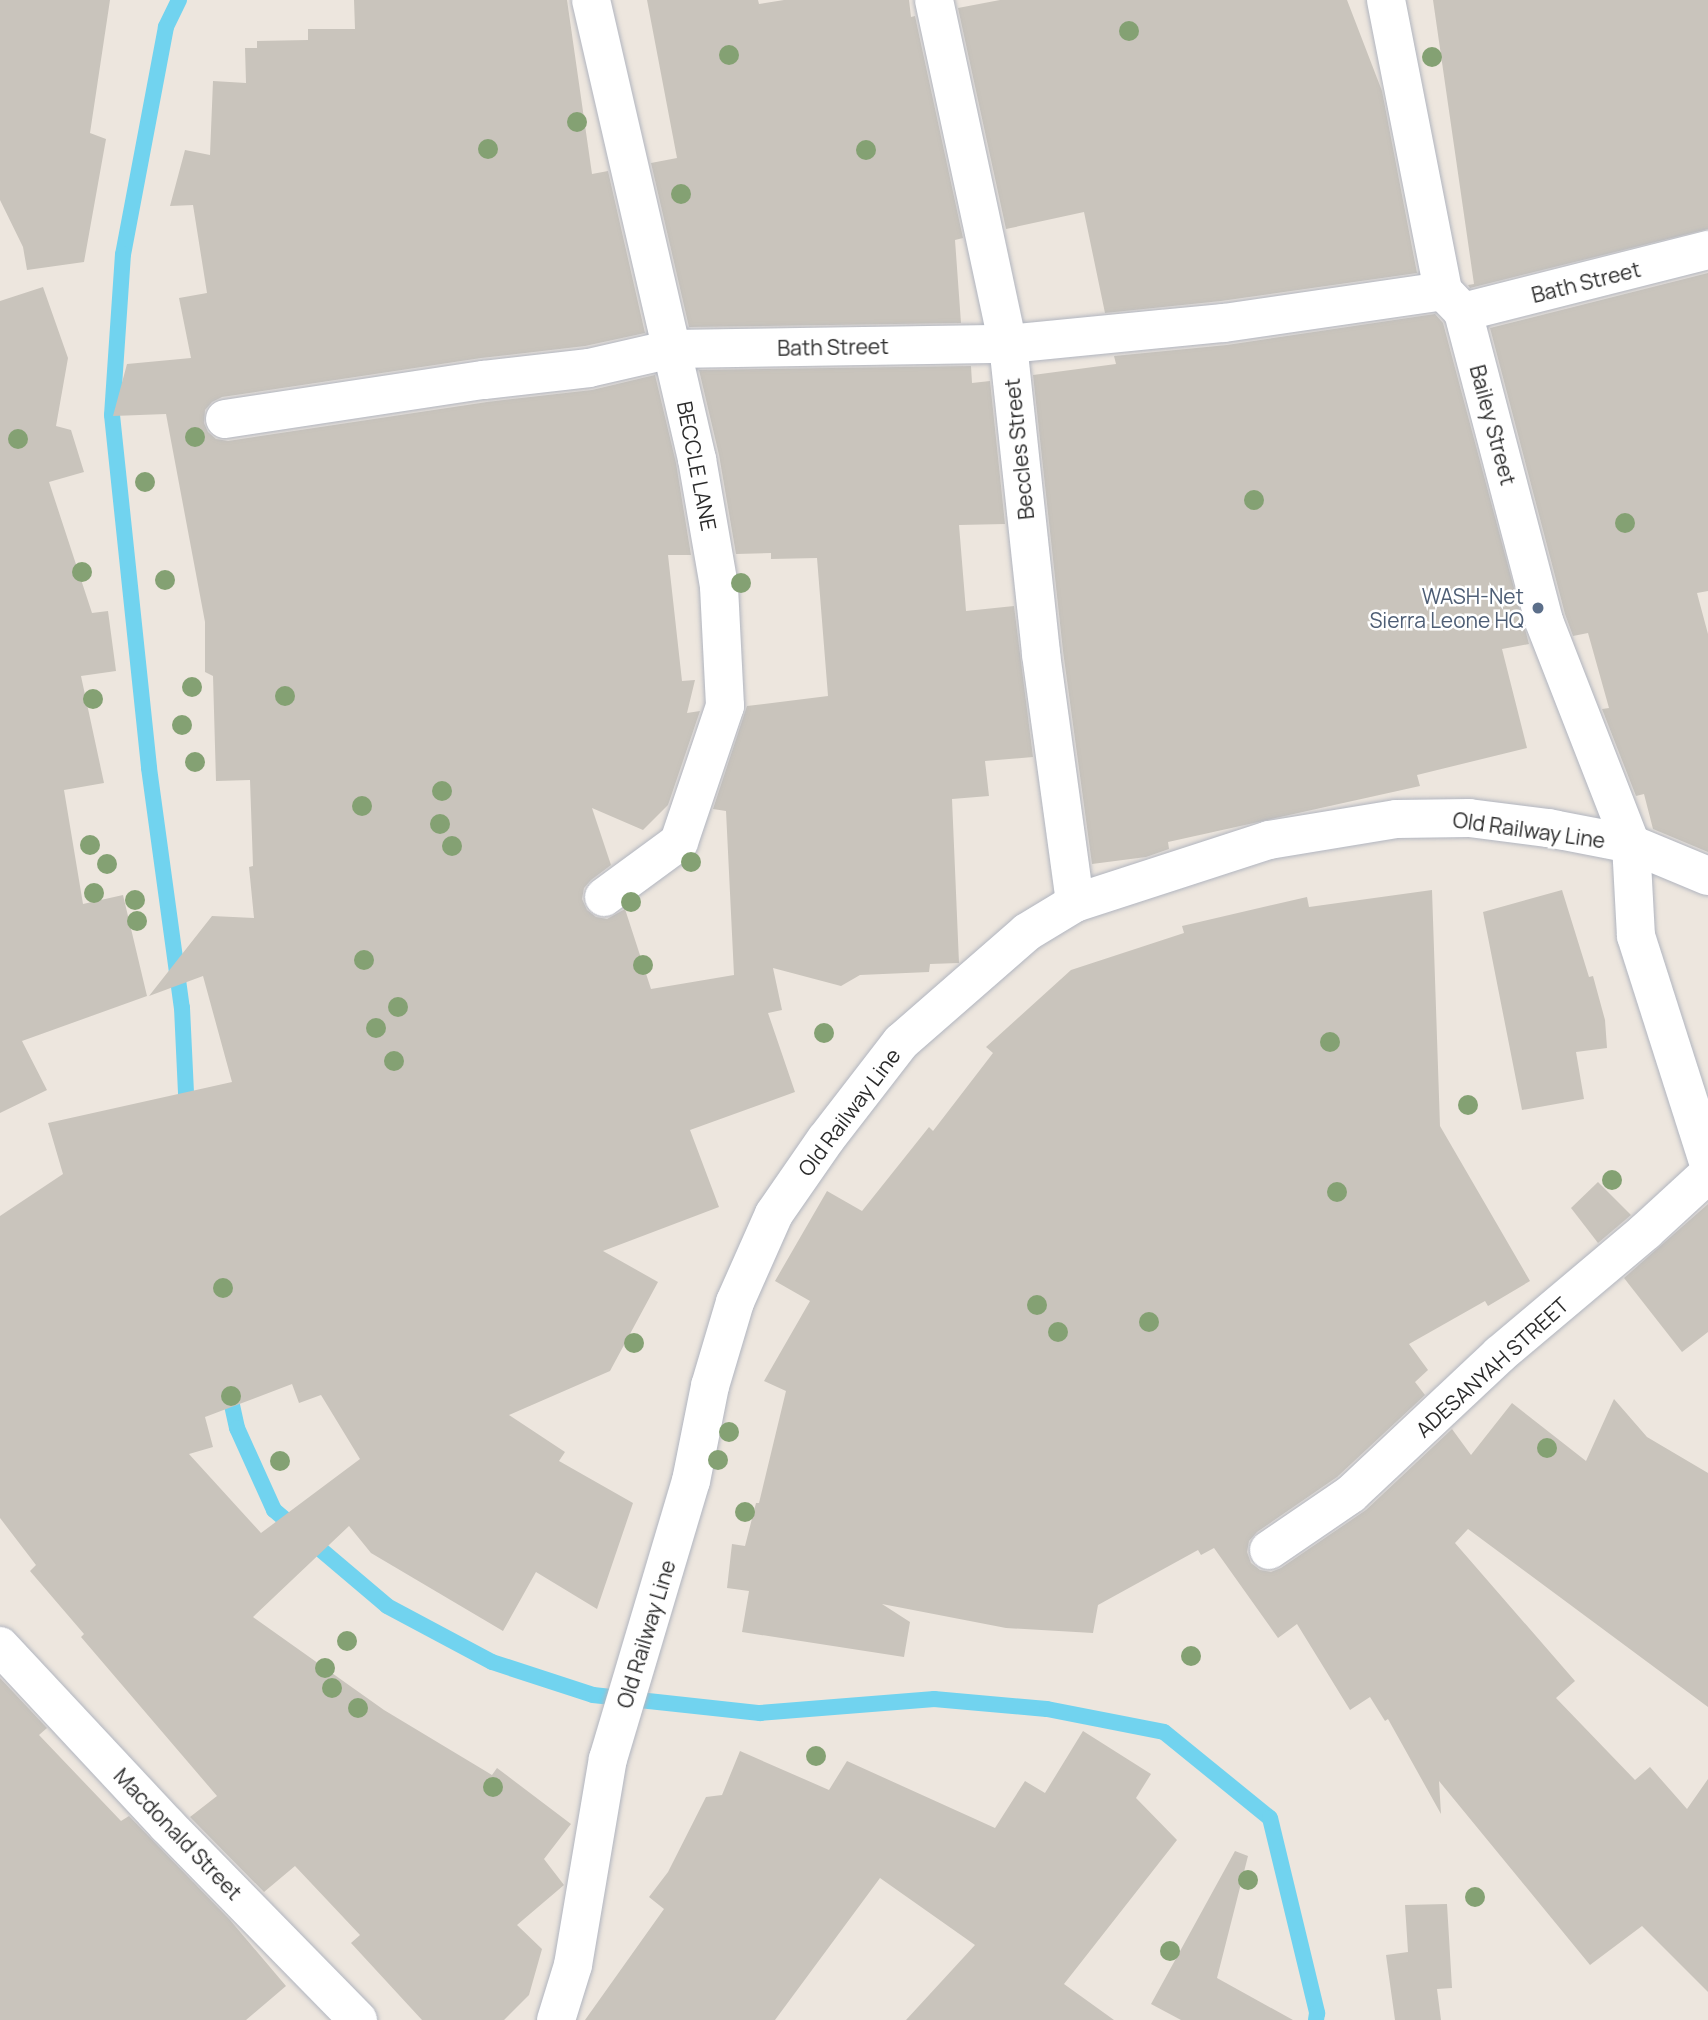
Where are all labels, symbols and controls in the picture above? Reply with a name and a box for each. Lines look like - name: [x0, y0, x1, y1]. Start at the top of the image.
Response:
- street label: Bath Street: [1529, 256, 1643, 308]
- street label: Bath Street: [777, 333, 889, 361]
- street label: Bailey Street: [1465, 362, 1521, 488]
- street label: Beccles Street: [999, 377, 1039, 521]
- street label: BECCLE LANE: [672, 399, 722, 533]
- place label: WASH-Net Sierra Leone HQ: [1369, 583, 1524, 633]
- marker: WASH-Net Sierra Leone HQ: [1530, 600, 1546, 616]
- street label: Old Railway Line: [1451, 807, 1607, 853]
- street label: Old Railway Line: [793, 1043, 905, 1181]
- street label: ADESANYAH STREET: [1410, 1292, 1574, 1442]
- street label: Old Railway Line: [612, 1557, 680, 1711]
- street label: Macdonald Street: [109, 1763, 247, 1905]

